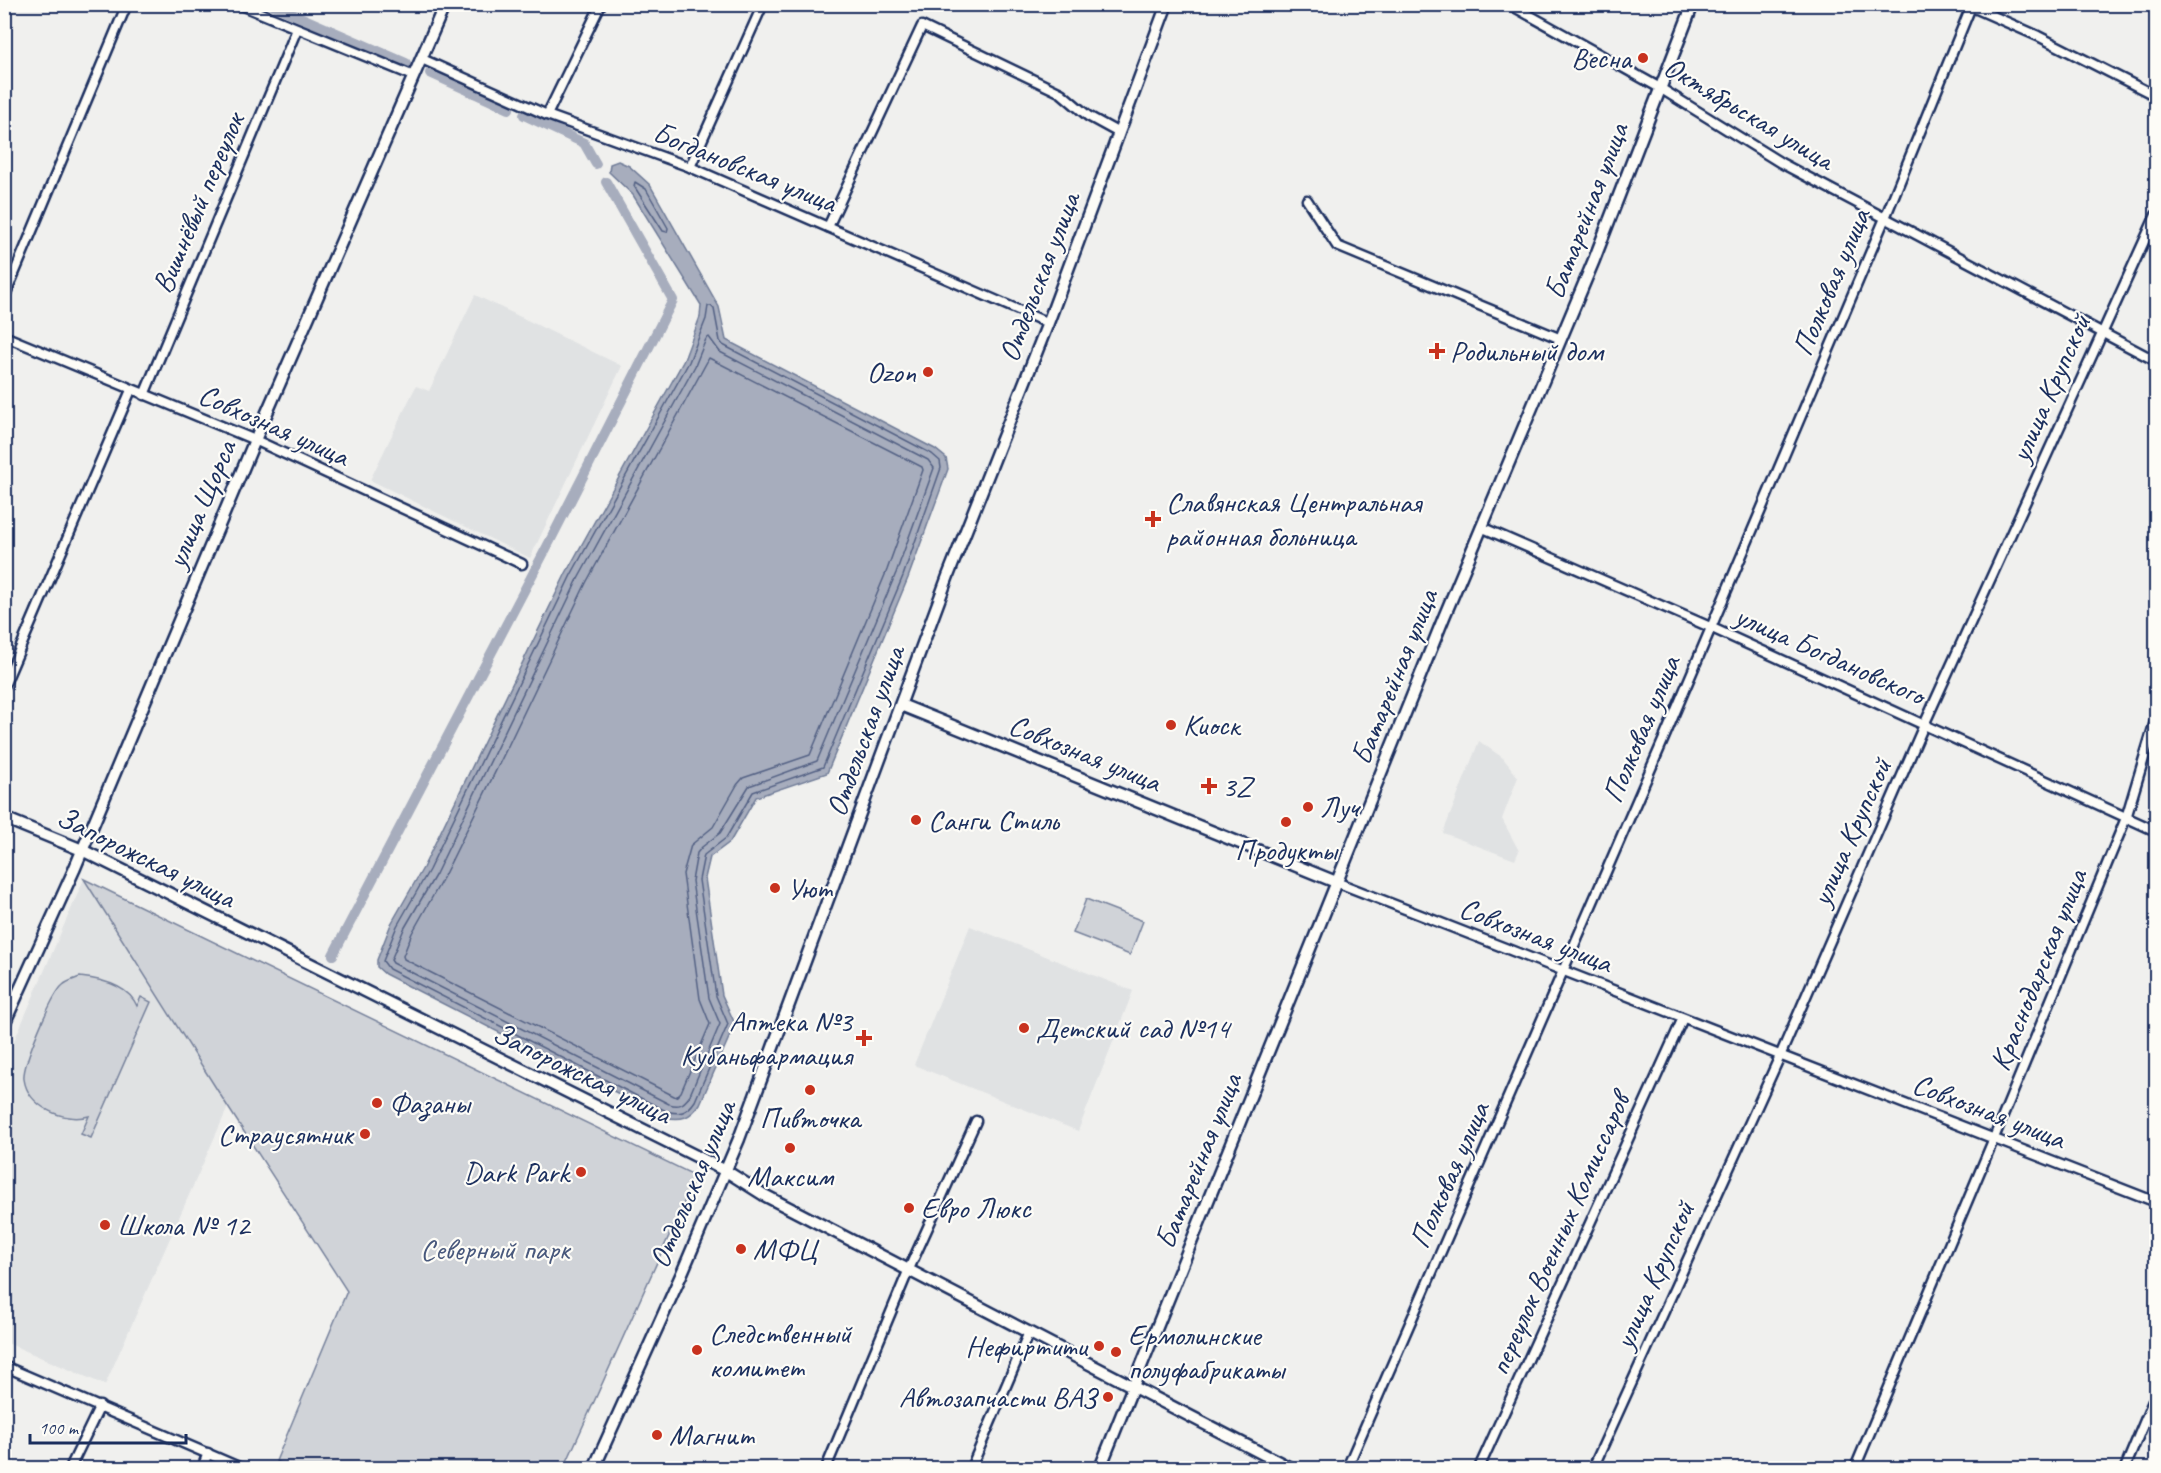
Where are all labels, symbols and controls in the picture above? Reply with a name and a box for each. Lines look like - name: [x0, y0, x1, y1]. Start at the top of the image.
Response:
- place label: Весна: [1571, 39, 1633, 77]
- street label: Октябрьская улица: [1657, 47, 1843, 180]
- marker: Весна: [1636, 51, 1650, 65]
- street label: Вишнёвый переулок: [143, 105, 254, 299]
- street label: Богдановская улица: [648, 113, 844, 222]
- street label: Батарейная улица: [1535, 116, 1638, 304]
- street label: Отдельская улица: [989, 185, 1090, 367]
- street label: Полковая улица: [1783, 201, 1880, 361]
- street label: улица Крупской: [2000, 307, 2100, 469]
- place label: Родильный дом: [1450, 332, 1605, 370]
- marker: Родильный дом: [1428, 342, 1446, 360]
- place label: Ozon: [867, 353, 916, 391]
- marker: Ozon: [921, 365, 935, 379]
- street label: Совхозная улица: [193, 375, 357, 476]
- street label: улица Щорса: [156, 433, 246, 575]
- place label: Славянская Центральная районная больница: [1166, 483, 1424, 555]
- marker: Славянская Центральная районная больница: [1144, 510, 1162, 528]
- street label: Батарейная улица: [1342, 582, 1447, 770]
- street label: улица Богдановского: [1727, 595, 1934, 715]
- street label: Отдельская улица: [817, 638, 914, 821]
- street label: Полковая улица: [1593, 648, 1690, 808]
- street label: Совхозная улица: [1003, 705, 1168, 801]
- place label: Киоск: [1183, 706, 1241, 744]
- marker: Киоск: [1164, 718, 1178, 732]
- street label: улица Крупской: [1801, 751, 1901, 913]
- place label: 3Z: [1222, 767, 1256, 805]
- marker: 3Z: [1200, 777, 1218, 795]
- place label: Луч: [1320, 788, 1361, 826]
- street label: Запорожская улица: [50, 797, 243, 917]
- marker: Луч: [1301, 800, 1315, 814]
- place label: Санги Стиль: [928, 801, 1060, 839]
- marker: Санги Стиль: [909, 813, 923, 827]
- marker: Продукты: [1279, 815, 1293, 829]
- place label: Продукты: [1235, 831, 1339, 869]
- street label: Краснодарская улица: [1980, 862, 2096, 1076]
- place label: Уют: [787, 869, 834, 907]
- marker: Уют: [768, 881, 782, 895]
- street label: Совхозная улица: [1454, 888, 1620, 982]
- place label: Аптека №3 Кубаньфармация: [680, 1002, 855, 1074]
- place label: Детский сад №14: [1036, 1009, 1232, 1047]
- street label: Запорожская улица: [486, 1013, 679, 1133]
- marker: Детский сад №14: [1017, 1021, 1031, 1035]
- marker: Аптека №3 Кубаньфармация: [857, 1031, 871, 1045]
- street label: Совхозная улица: [1907, 1064, 2073, 1158]
- street label: Батарейная улица: [1146, 1066, 1251, 1254]
- street label: переулок Военных Комиссаров: [1480, 1082, 1641, 1381]
- marker: Пивточка: [803, 1083, 817, 1097]
- place label: Фазаны: [389, 1084, 472, 1122]
- street label: Отдельская улица: [640, 1092, 745, 1273]
- street label: Полковая улица: [1400, 1094, 1499, 1254]
- marker: Фазаны: [370, 1096, 384, 1110]
- place label: Пивточка: [760, 1099, 863, 1137]
- place label: Страусятник: [218, 1115, 355, 1153]
- marker: Страусятник: [358, 1127, 372, 1141]
- marker: Максим: [783, 1141, 797, 1155]
- place label: Dark Park: [463, 1153, 571, 1191]
- place label: Максим: [747, 1157, 835, 1195]
- marker: Dark Park: [574, 1165, 588, 1179]
- place label: Евро Люкс: [921, 1189, 1032, 1227]
- street label: улица Крупской: [1604, 1194, 1704, 1356]
- marker: Евро Люкс: [902, 1201, 916, 1215]
- place label: Школа № 12: [117, 1206, 252, 1244]
- marker: Школа № 12: [98, 1218, 112, 1232]
- park label: Северный парк: [420, 1230, 572, 1268]
- place label: МФЦ: [753, 1230, 820, 1268]
- marker: МФЦ: [734, 1242, 748, 1256]
- place label: Следственный комитет: [709, 1314, 853, 1386]
- place label: Ермолинские полуфабрикаты: [1128, 1316, 1286, 1388]
- place label: Нефиртити: [966, 1327, 1089, 1365]
- marker: Нефиртити: [1092, 1339, 1106, 1353]
- marker: Следственный комитет: [690, 1343, 704, 1357]
- marker: Ермолинские полуфабрикаты: [1109, 1345, 1123, 1359]
- place label: Автозапчасти ВАЗ: [899, 1378, 1100, 1416]
- marker: Автозапчасти ВАЗ: [1101, 1390, 1115, 1404]
- scale bar: [30, 1407, 186, 1445]
- place label: Магнит: [669, 1416, 755, 1454]
- text: 100 m: [39, 1417, 80, 1439]
- marker: Магнит: [650, 1428, 664, 1442]

